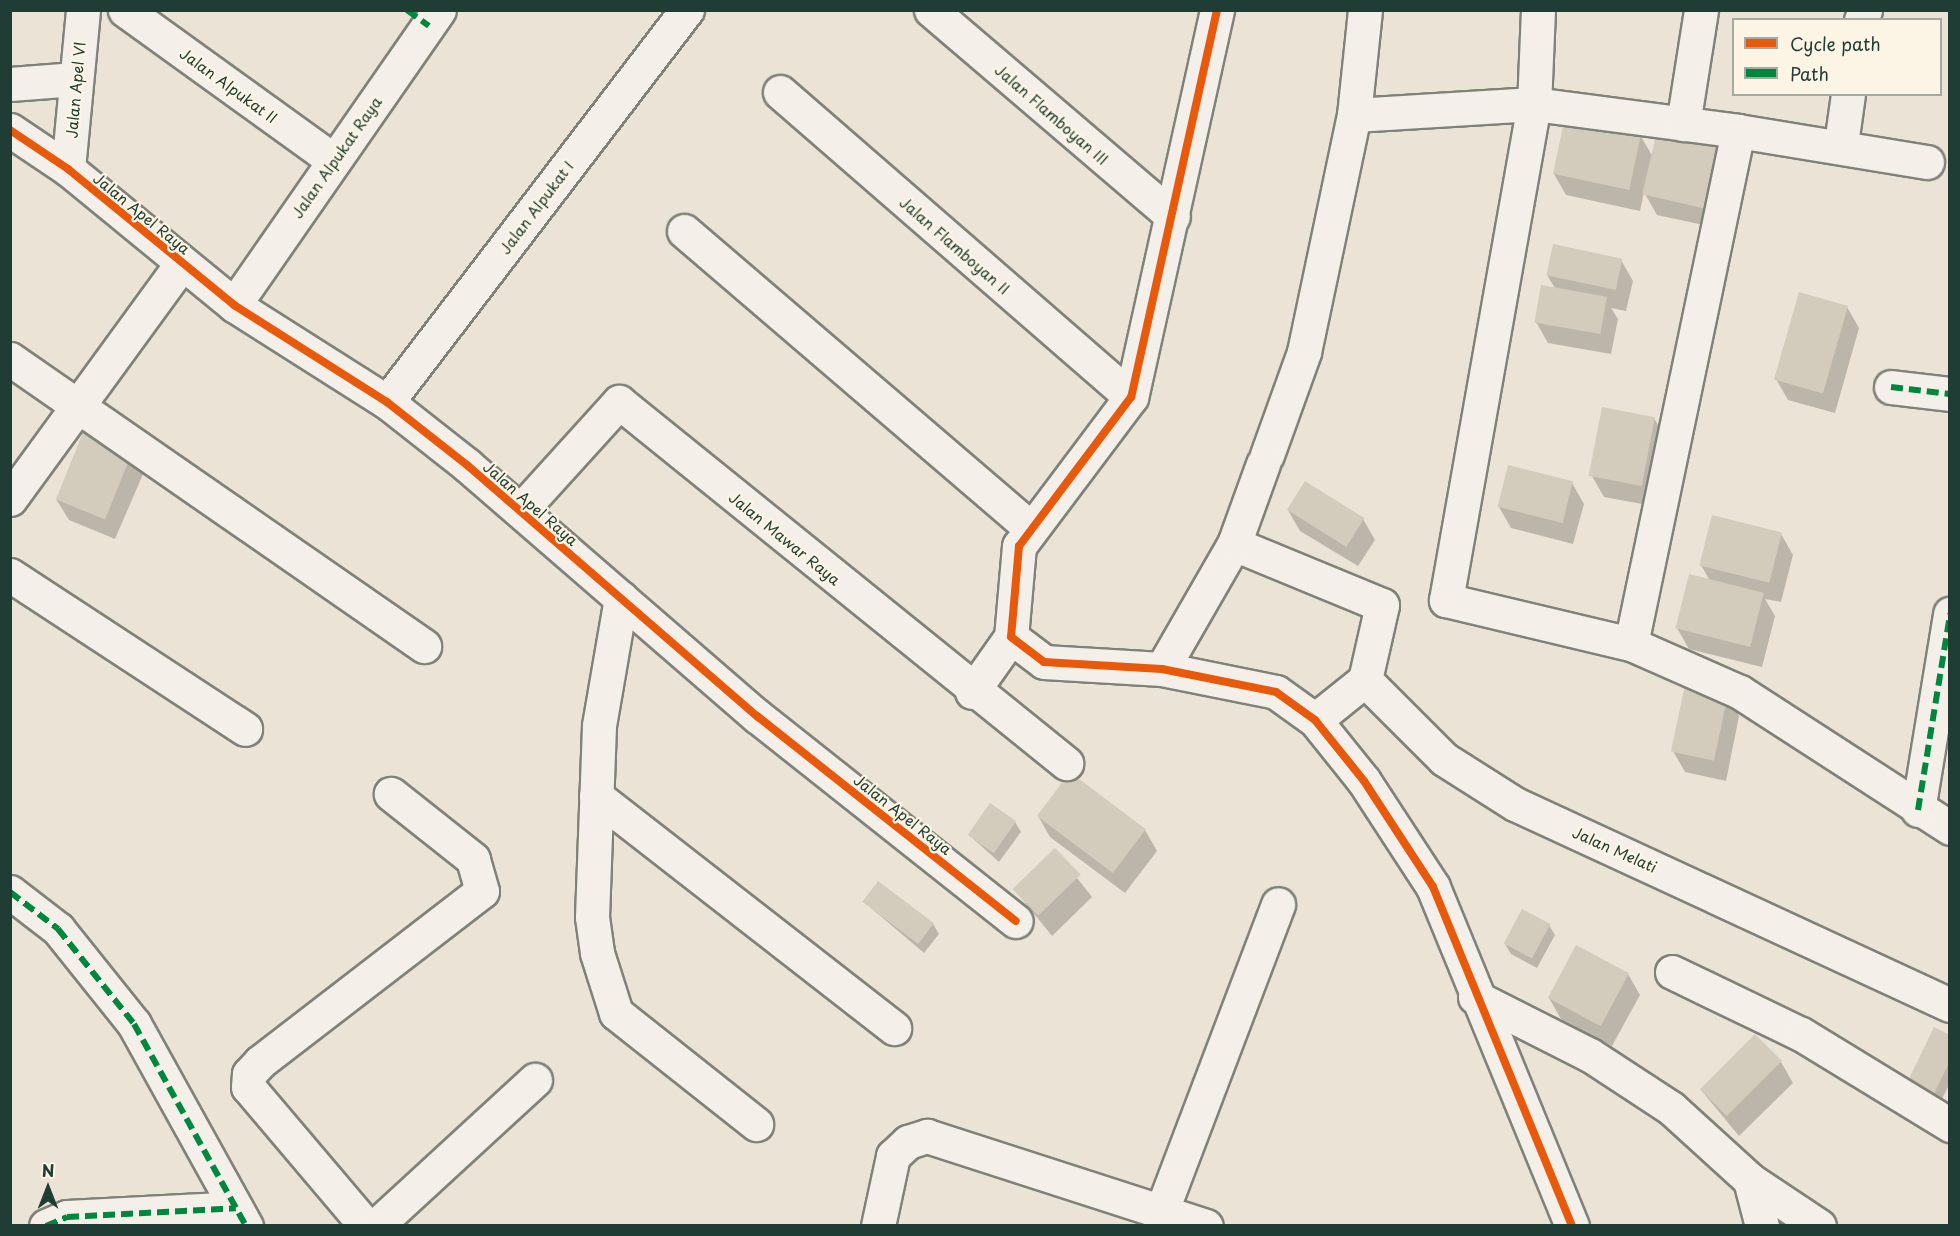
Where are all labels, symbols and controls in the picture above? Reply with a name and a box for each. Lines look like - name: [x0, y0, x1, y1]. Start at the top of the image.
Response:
- legend: [1732, 18, 1942, 96]
- text: Cycle path: [1790, 30, 1881, 57]
- street label: Jalan Apel VI: [62, 41, 88, 139]
- street label: Jalan Alpukat II: [177, 43, 281, 127]
- street label: Jalan Flamboyan III: [992, 60, 1112, 168]
- text: Path: [1790, 60, 1829, 87]
- street label: Jalan Alpukat Raya: [287, 93, 385, 221]
- street label: Jalan Alpukat I: [495, 157, 577, 257]
- street label: Jalan Apel Raya: [90, 168, 194, 258]
- street label: Jalan Flamboyan II: [897, 193, 1013, 297]
- street label: Jalan Apel Raya: [480, 457, 582, 549]
- street label: Jalan Mawar Raya: [726, 488, 844, 588]
- street label: Jalan Apel Raya: [850, 770, 956, 858]
- street label: Jalan Melati: [1570, 822, 1660, 876]
- north arrow: [18, 1158, 78, 1218]
- text: N: [42, 1158, 54, 1182]

